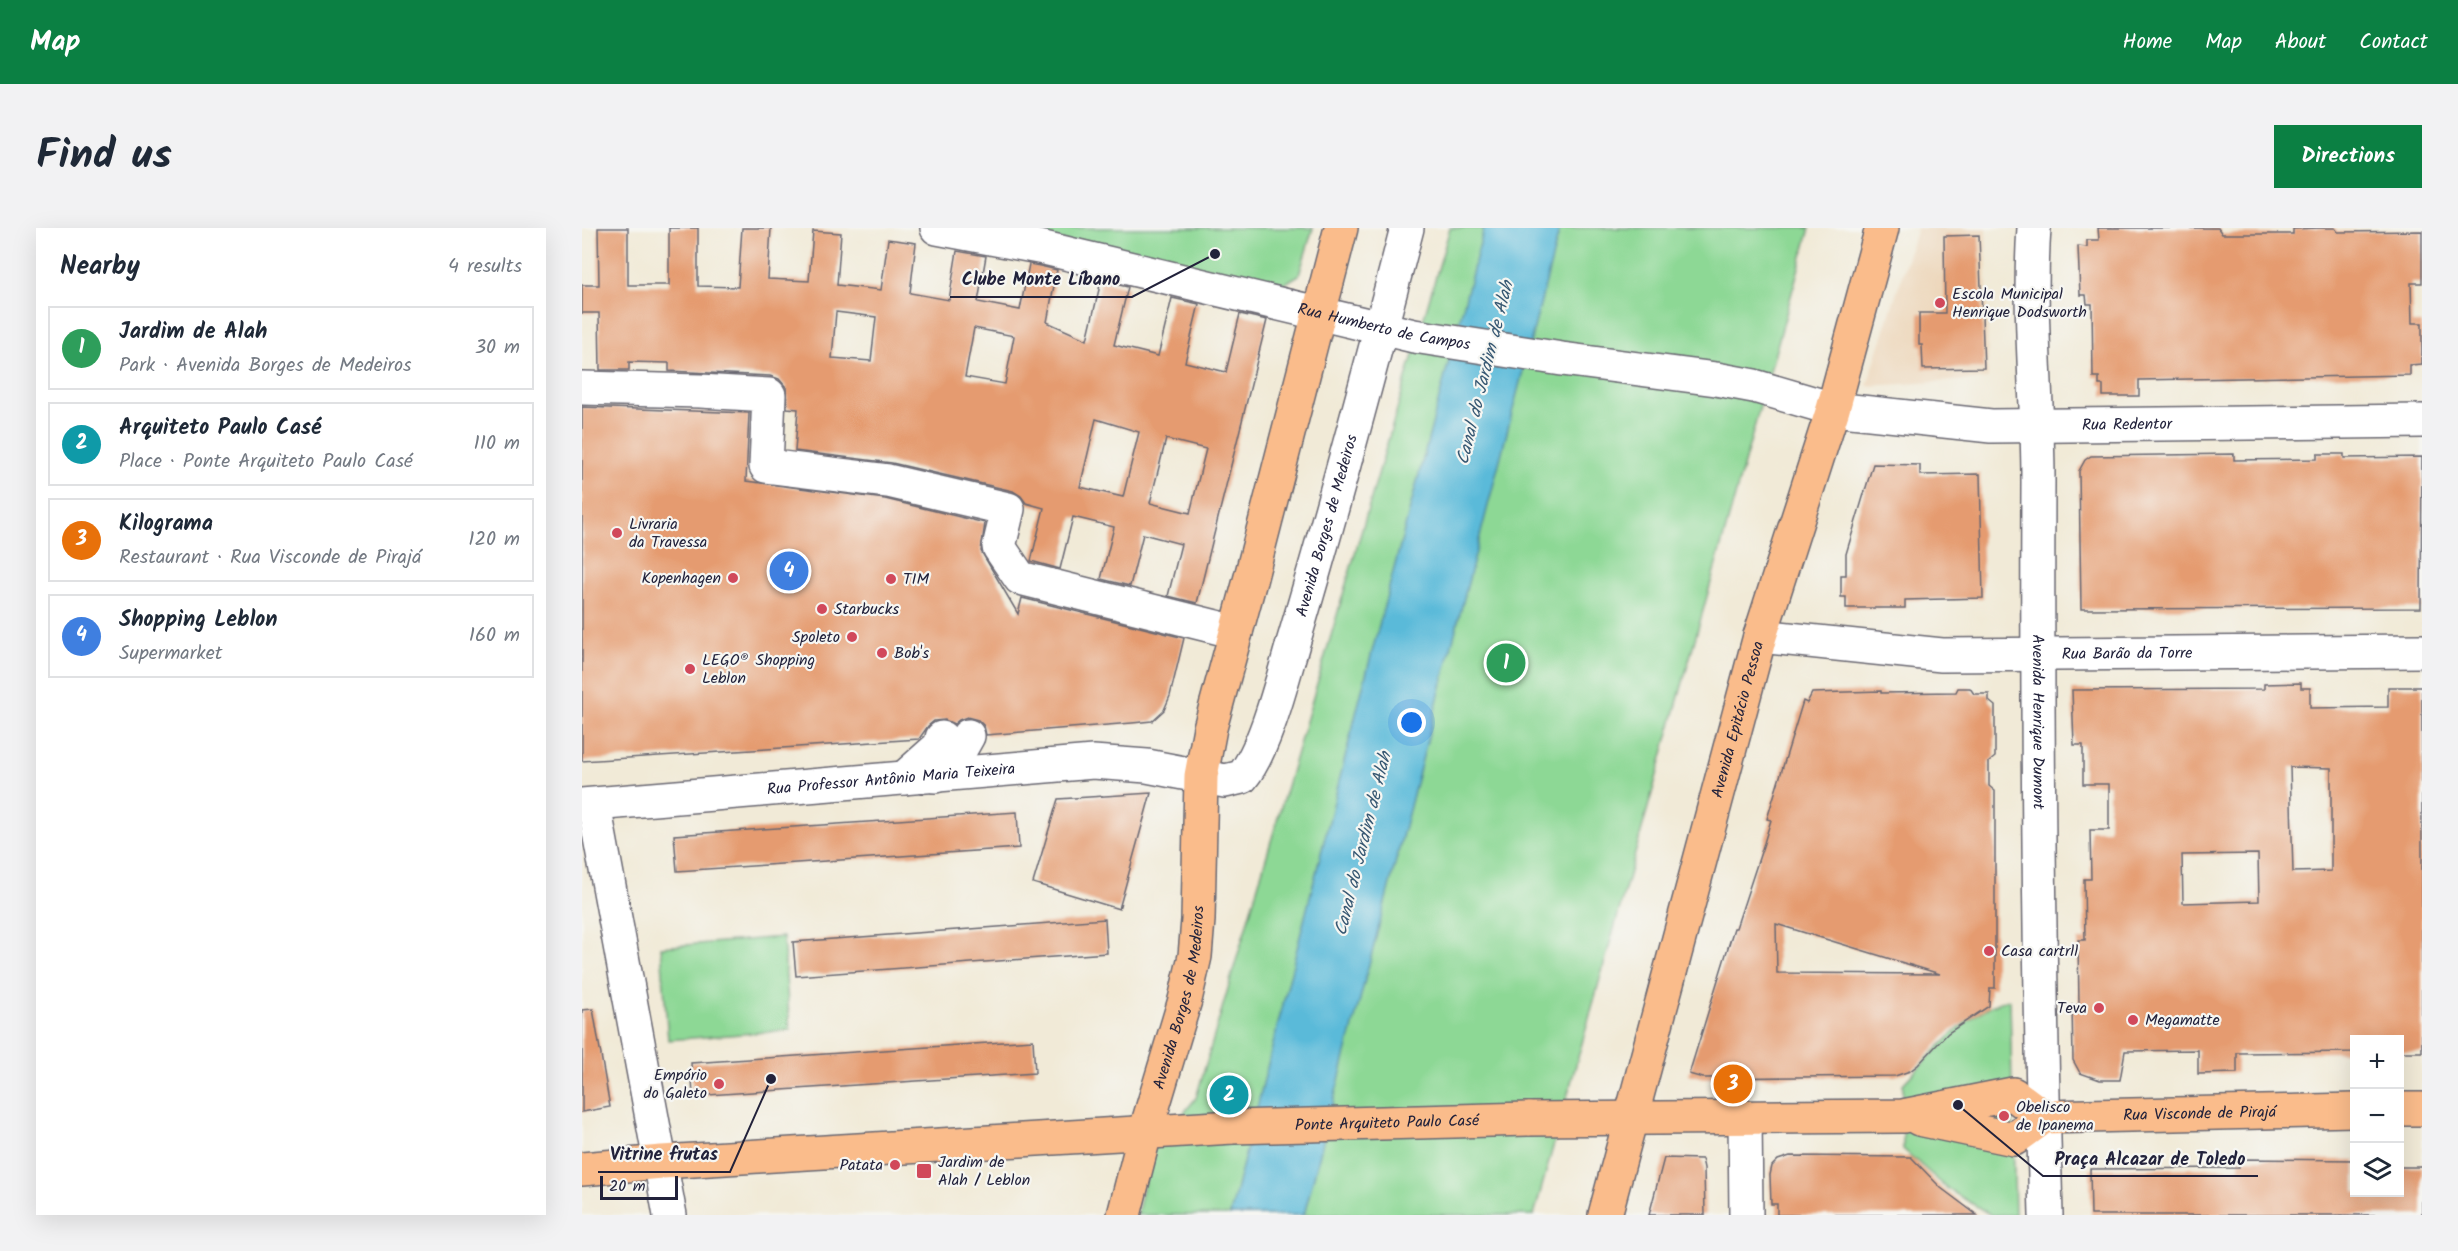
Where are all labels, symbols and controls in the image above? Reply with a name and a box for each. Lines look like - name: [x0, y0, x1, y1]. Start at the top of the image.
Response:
- text: Map: [30, 20, 81, 65]
- text: Home: [2123, 26, 2172, 59]
- text: Map: [2205, 26, 2242, 59]
- text: About: [2275, 26, 2326, 59]
- text: Contact: [2359, 26, 2428, 59]
- text: Find us: [36, 123, 172, 190]
- button: Directions: [2274, 125, 2422, 188]
- text: Nearby: [60, 246, 140, 288]
- text: 4 results: [448, 251, 522, 283]
- callout: Clube Monte Líbano: [950, 261, 1132, 297]
- text: Clube Monte Líbano: [962, 266, 1120, 295]
- water label: Canal do Jardim de Alah: [1449, 277, 1523, 468]
- place label: Escola Municipal Henrique Dodsworth: [1952, 282, 2087, 325]
- street label: Rua Humberto de Campos: [1295, 296, 1472, 357]
- marker: Escola Municipal Henrique Dodsworth: [1933, 296, 1947, 310]
- text: Jardim de Alah: [119, 315, 267, 350]
- text: 1: [78, 332, 85, 364]
- text: 30 m: [475, 332, 520, 364]
- text: Park · Avenida Borges de Medeiros: [119, 350, 412, 382]
- text: Arquiteto Paulo Casé: [119, 411, 321, 446]
- street label: Rua Redentor: [2082, 411, 2174, 437]
- text: 2: [76, 428, 87, 460]
- text: 110 m: [474, 428, 520, 460]
- street label: Avenida Borges de Medeiros: [1289, 431, 1364, 620]
- text: Place · Ponte Arquiteto Paulo Casé: [119, 446, 413, 478]
- text: Kilograma: [119, 507, 213, 542]
- place label: Livraria da Travessa: [629, 512, 707, 555]
- text: 3: [76, 524, 87, 556]
- text: 120 m: [468, 524, 520, 556]
- marker: Livraria da Travessa: [610, 526, 624, 540]
- text: Restaurant · Rua Visconde de Pirajá: [119, 542, 422, 574]
- pin: 4: [770, 548, 808, 594]
- place label: Kopenhagen: [642, 566, 721, 591]
- place label: TIM: [903, 567, 930, 592]
- marker: Kopenhagen: [726, 571, 740, 585]
- marker: TIM: [884, 572, 898, 586]
- place label: Starbucks: [834, 597, 899, 622]
- marker: Starbucks: [815, 602, 829, 616]
- text: Shopping Leblon: [119, 603, 278, 638]
- text: 4: [76, 620, 87, 652]
- text: 160 m: [469, 620, 520, 652]
- place label: Spoleto: [792, 625, 840, 650]
- marker: Spoleto: [845, 630, 859, 644]
- street label: Avenida Henrique Dumont: [2025, 634, 2051, 810]
- text: Supermarket: [119, 638, 222, 670]
- street label: Avenida Epitácio Pessoa: [1705, 638, 1771, 801]
- pin: 1: [1486, 640, 1526, 686]
- street label: Rua Barão da Torre: [2062, 640, 2192, 667]
- place label: Bob's: [894, 641, 929, 666]
- marker: Bob's: [875, 646, 889, 660]
- place label: LEGO® Shopping Leblon: [702, 648, 815, 691]
- marker: LEGO® Shopping Leblon: [683, 662, 697, 676]
- your location: [1397, 708, 1426, 737]
- water label: Canal do Jardim de Alah: [1327, 748, 1401, 939]
- street label: Rua Professor Antônio Maria Teixeira: [766, 756, 1016, 802]
- street label: Avenida Borges de Medeiros: [1146, 905, 1211, 1092]
- place label: Casa cartrll: [2001, 939, 2078, 964]
- marker: Casa cartrll: [1982, 944, 1996, 958]
- place label: Teva: [2057, 996, 2087, 1021]
- marker: Teva: [2092, 1001, 2106, 1015]
- place label: Megamatte: [2145, 1008, 2220, 1033]
- marker: Megamatte: [2126, 1013, 2140, 1027]
- map controls: [2350, 1035, 2404, 1197]
- button: +: [2350, 1035, 2404, 1089]
- pin: 3: [1714, 1062, 1752, 1106]
- place label: Empório do Galeto: [644, 1063, 707, 1106]
- pin: 2: [1210, 1072, 1248, 1118]
- marker: Empório do Galeto: [712, 1077, 726, 1091]
- button: −: [2350, 1089, 2404, 1143]
- place label: Obelisco de Ipanema: [2016, 1095, 2094, 1138]
- street label: Rua Visconde de Pirajá: [2123, 1099, 2278, 1128]
- street label: Ponte Arquiteto Paulo Casé: [1295, 1108, 1480, 1138]
- marker: Obelisco de Ipanema: [1997, 1109, 2011, 1123]
- callout: Vitrine frutas: [598, 1136, 730, 1172]
- callout: Praça Alcazar de Toledo: [2043, 1140, 2258, 1176]
- text: Vitrine frutas: [610, 1141, 719, 1170]
- button: layers: [2350, 1143, 2404, 1197]
- text: Praça Alcazar de Toledo: [2055, 1146, 2245, 1175]
- place label: Jardim de Alah / Leblon: [938, 1150, 1030, 1193]
- place label: Patata: [839, 1153, 883, 1178]
- marker: Patata: [888, 1158, 902, 1172]
- marker: Jardim de Alah / Leblon: [915, 1162, 933, 1180]
- scale bar: [600, 1173, 678, 1200]
- text: 20 m: [609, 1174, 645, 1199]

